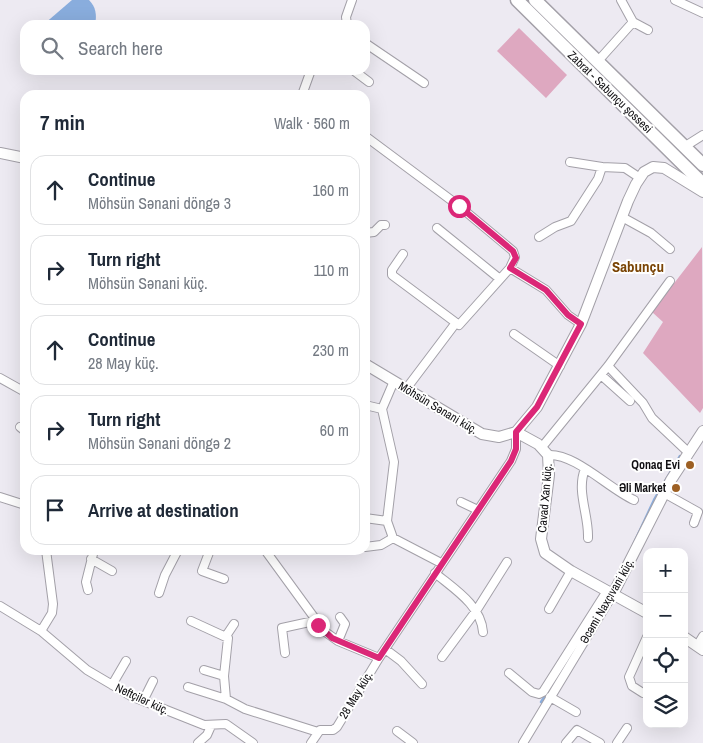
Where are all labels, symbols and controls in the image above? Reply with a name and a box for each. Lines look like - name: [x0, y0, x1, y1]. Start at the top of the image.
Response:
- search box: [20, 20, 370, 75]
- icon: search: [38, 34, 66, 62]
- text: Search here: [78, 35, 163, 61]
- street label: Zabrat - Sabunçu şossesi: [564, 47, 656, 137]
- text: 7 min: [40, 108, 85, 137]
- text: Walk · 560 m: [274, 112, 350, 134]
- text: Continue: [88, 166, 156, 192]
- icon: ahead: [41, 176, 69, 204]
- text: 160 m: [313, 179, 349, 201]
- text: Möhsün Sənani döngə 3: [88, 192, 231, 214]
- route start: [448, 195, 471, 218]
- text: Turn right: [88, 246, 160, 272]
- icon: right: [41, 256, 69, 284]
- district label: Sabunçu: [612, 256, 664, 277]
- text: 110 m: [313, 259, 349, 281]
- text: Möhsün Sənani küç.: [88, 272, 208, 294]
- text: Continue: [88, 326, 156, 352]
- icon: ahead: [41, 336, 69, 364]
- text: 230 m: [313, 339, 349, 361]
- text: 28 May küç.: [88, 352, 159, 374]
- street label: Möhsün Sənani küç.: [395, 378, 481, 438]
- text: Turn right: [88, 406, 160, 432]
- icon: right: [41, 416, 69, 444]
- text: 60 m: [320, 419, 349, 441]
- text: Möhsün Sənani döngə 2: [88, 432, 231, 454]
- place label: Qonaq Evi: [631, 457, 680, 473]
- marker: Qonaq Evi: [684, 459, 696, 471]
- street label: Cavad Xan küç.: [534, 463, 556, 533]
- place label: Əli Market: [619, 480, 667, 496]
- marker: Əli Market: [670, 482, 682, 494]
- icon: arrive: [41, 496, 69, 524]
- text: Arrive at destination: [88, 497, 239, 523]
- map controls: [643, 548, 688, 728]
- button: +: [643, 548, 688, 593]
- street label: Əcəmi Naxçıvani küç.: [576, 556, 638, 646]
- button: −: [643, 593, 688, 638]
- route end: [307, 614, 330, 637]
- button: locate: [643, 638, 688, 683]
- street label: 28 May küç.: [335, 668, 377, 722]
- street label: Neftçilər küç.: [113, 680, 171, 718]
- button: layers: [643, 683, 688, 728]

